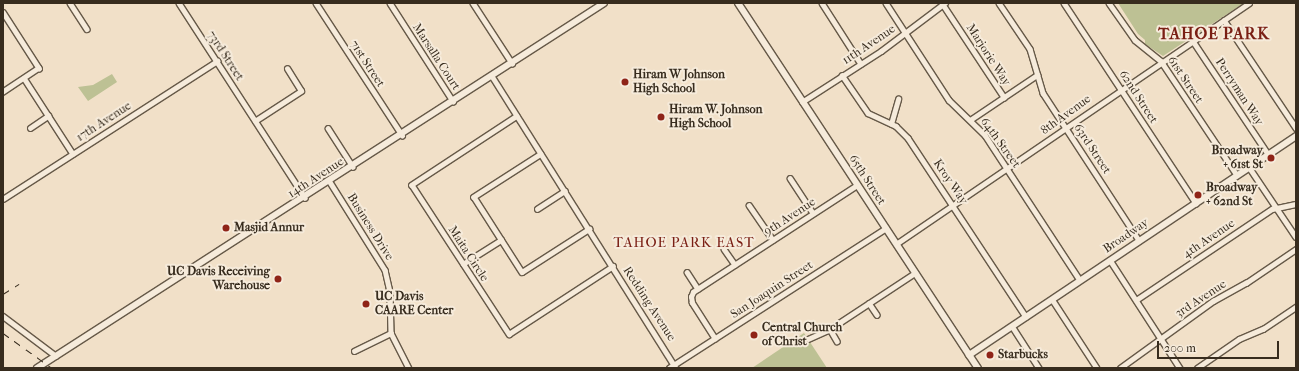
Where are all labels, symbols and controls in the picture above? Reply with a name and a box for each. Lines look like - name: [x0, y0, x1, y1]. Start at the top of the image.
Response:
- street label: Marsalla Court: [409, 21, 463, 93]
- street label: Marjorie Way: [963, 21, 1013, 89]
- street label: 11th Avenue: [840, 22, 898, 68]
- district label: TAHOE PARK: [1158, 24, 1270, 44]
- street label: 73rd Street: [204, 28, 246, 84]
- street label: 71st Street: [347, 38, 387, 90]
- street label: 61st Street: [1164, 54, 1206, 106]
- street label: Perryman Way: [1212, 56, 1266, 128]
- place label: Hiram W Johnson High School: [633, 68, 725, 96]
- street label: 62nd Street: [1116, 68, 1160, 126]
- marker: Hiram W Johnson High School: [620, 77, 630, 87]
- street label: 8th Avenue: [1038, 92, 1094, 138]
- street label: 17th Avenue: [74, 99, 134, 145]
- place label: Hiram W. Johnson High School: [669, 103, 762, 131]
- marker: Hiram W. Johnson High School: [656, 112, 666, 122]
- street label: 64th Street: [977, 115, 1023, 171]
- street label: 63rd Street: [1070, 121, 1114, 177]
- place label: Broadway + 61st St: [1212, 144, 1263, 172]
- street label: 65th Street: [845, 152, 889, 208]
- marker: Broadway + 61st St: [1266, 153, 1276, 163]
- street label: 14th Avenue: [285, 155, 347, 201]
- street label: Kroy Way: [930, 157, 970, 207]
- place label: Broadway + 62nd St: [1206, 181, 1257, 209]
- marker: Broadway + 62nd St: [1193, 190, 1203, 200]
- street label: Business Drive: [344, 191, 396, 263]
- street label: 9th Avenue: [761, 195, 819, 239]
- street label: Broadway: [1101, 216, 1151, 256]
- street label: 4th Avenue: [1180, 216, 1238, 262]
- place label: Masjid Annur: [234, 221, 304, 235]
- marker: Masjid Annur: [221, 223, 231, 233]
- street label: Maita Circle: [445, 223, 491, 285]
- district label: TAHOE PARK EAST: [613, 235, 755, 251]
- street label: San Joaquin Street: [728, 258, 816, 322]
- street label: Redding Avenue: [620, 264, 678, 344]
- place label: UC Davis Receiving Warehouse: [167, 265, 270, 293]
- marker: UC Davis Receiving Warehouse: [273, 274, 283, 284]
- street label: 3rd Avenue: [1173, 277, 1229, 321]
- place label: UC Davis CAARE Center: [375, 290, 453, 318]
- marker: UC Davis CAARE Center: [360, 298, 372, 310]
- place label: Central Church of Christ: [762, 321, 842, 349]
- marker: Central Church of Christ: [749, 330, 759, 340]
- scale bar: [1159, 333, 1281, 359]
- text: 200 m: [1164, 341, 1196, 355]
- place label: Starbucks: [998, 348, 1048, 362]
- marker: Starbucks: [985, 350, 995, 360]

